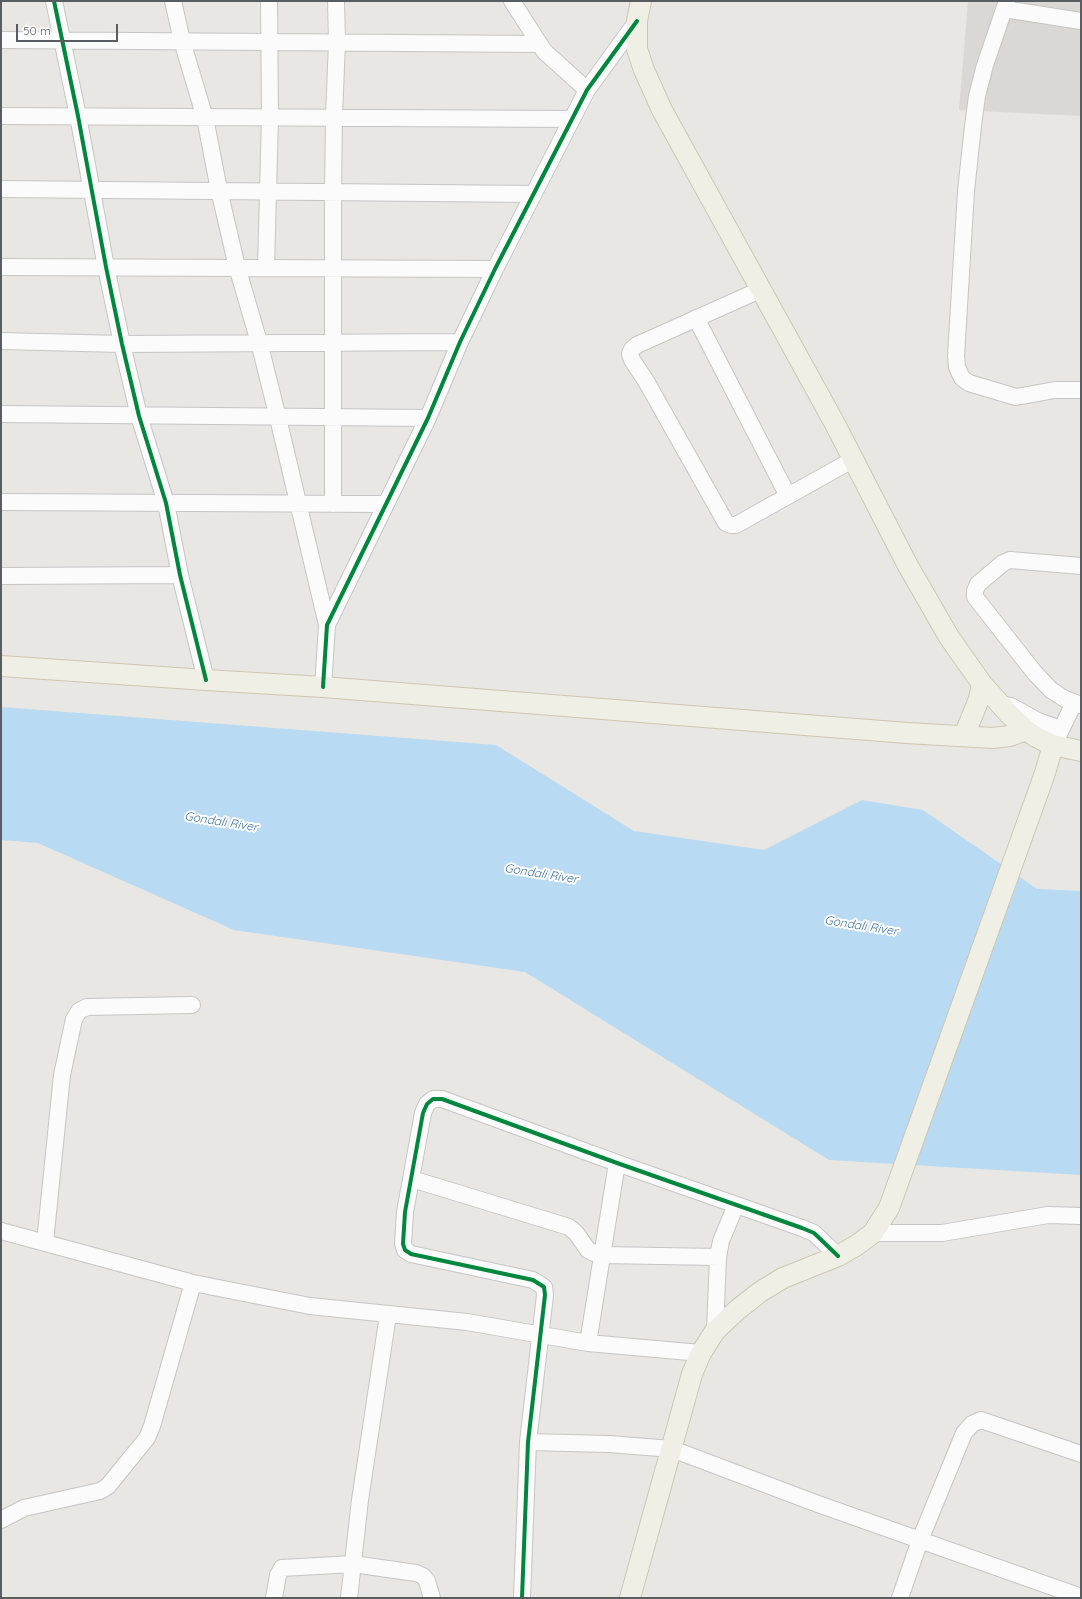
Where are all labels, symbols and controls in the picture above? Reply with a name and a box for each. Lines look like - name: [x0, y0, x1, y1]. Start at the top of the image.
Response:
- scale bar: [18, 16, 120, 42]
- text: 50 m: [23, 23, 51, 38]
- water label: Gondali River: [183, 809, 259, 835]
- water label: Gondali River: [503, 861, 579, 887]
- water label: Gondali River: [823, 913, 899, 939]

